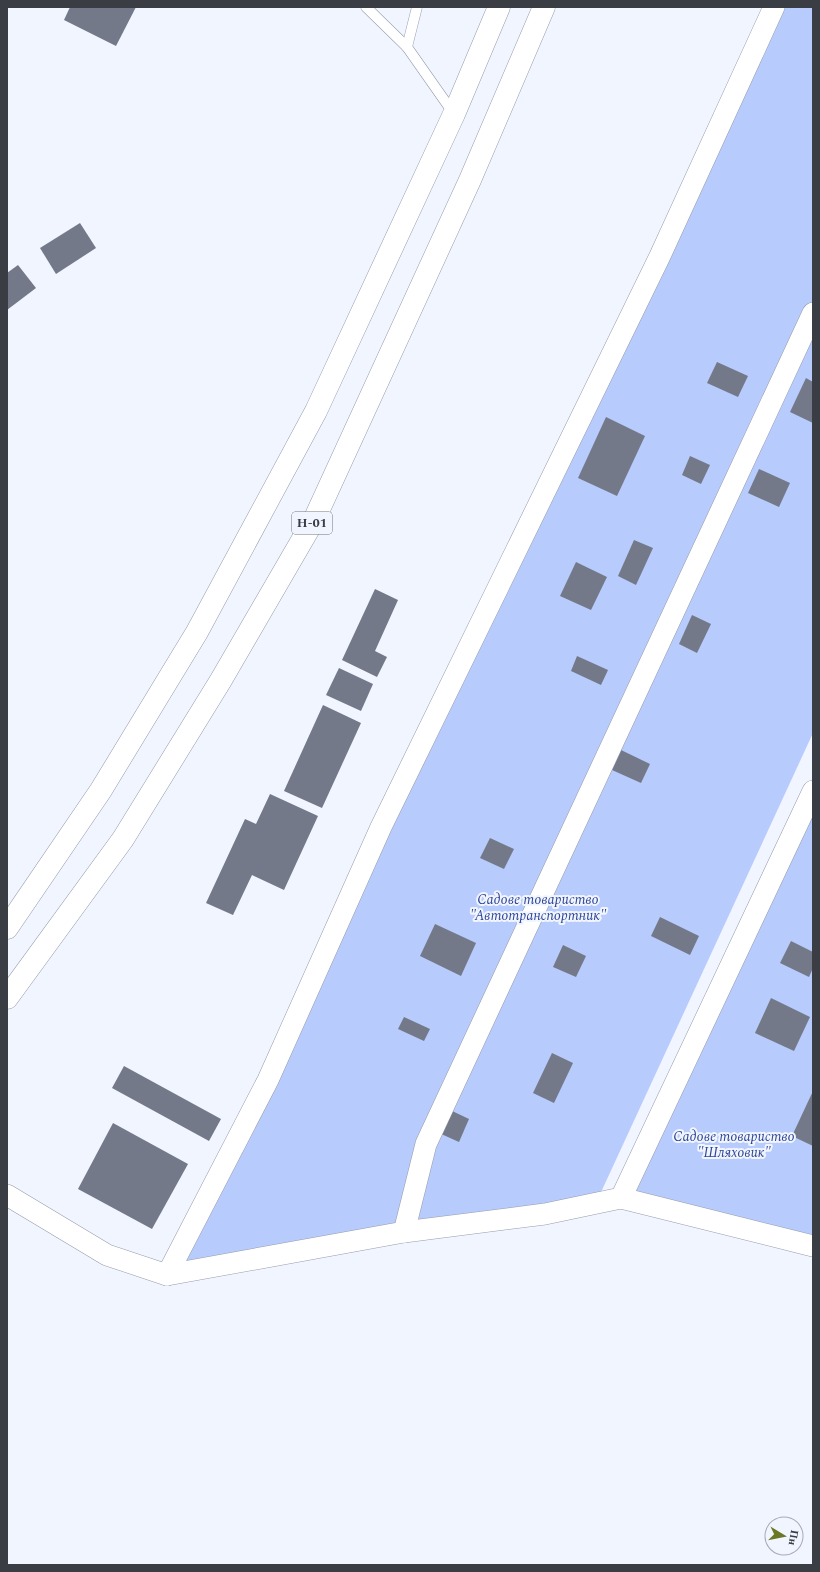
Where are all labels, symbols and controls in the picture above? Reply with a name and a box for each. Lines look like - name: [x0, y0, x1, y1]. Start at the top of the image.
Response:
- road number: Н-01: [292, 512, 332, 534]
- park label: Садове товариство "Автотранспортник": [470, 889, 607, 926]
- park label: Садове товариство "Шляховик": [673, 1126, 795, 1163]
- north arrow: [764, 1516, 804, 1556]
- text: Пн: [784, 1528, 803, 1547]

